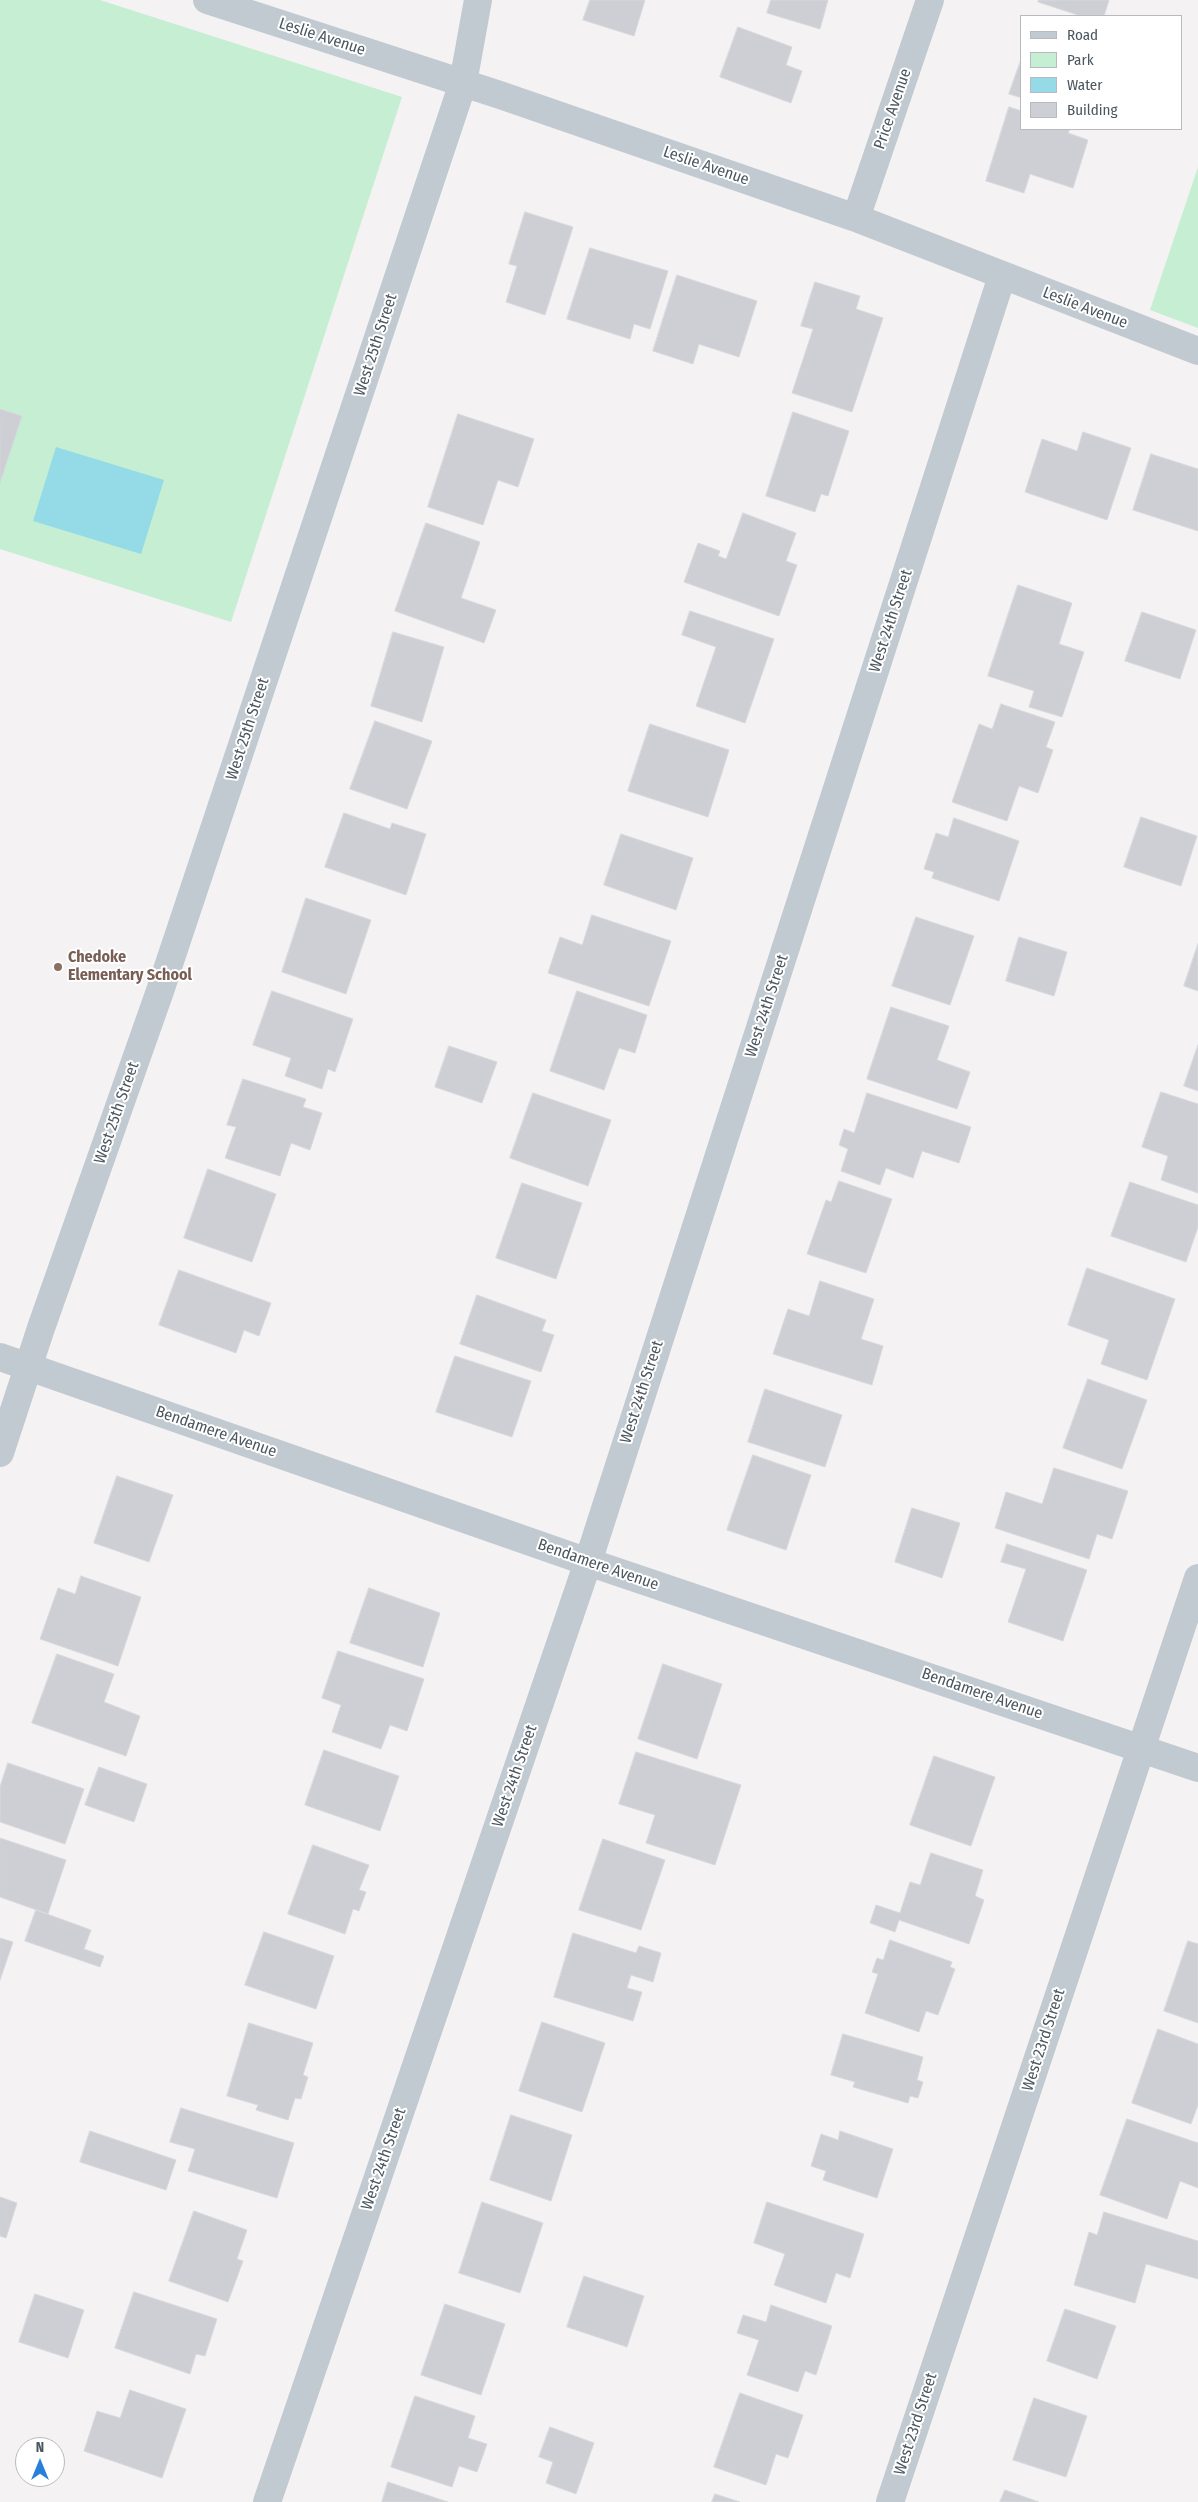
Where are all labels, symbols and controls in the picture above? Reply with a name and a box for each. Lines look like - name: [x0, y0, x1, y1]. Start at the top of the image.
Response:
- street label: Leslie Avenue: [276, 14, 368, 60]
- legend: [1020, 15, 1183, 130]
- text: Road: [1067, 26, 1098, 44]
- text: Park: [1067, 51, 1094, 69]
- street label: Price Avenue: [870, 66, 916, 152]
- text: Water: [1067, 76, 1102, 94]
- text: Building: [1067, 101, 1118, 119]
- street label: Leslie Avenue: [661, 142, 751, 190]
- street label: Leslie Avenue: [1040, 283, 1130, 333]
- street label: West 25th Street: [350, 291, 402, 399]
- street label: West 24th Street: [865, 567, 917, 675]
- street label: West 25th Street: [222, 675, 274, 783]
- place label: Chedoke Elementary School: [68, 948, 192, 986]
- street label: West 24th Street: [741, 952, 793, 1060]
- marker: Chedoke Elementary School: [52, 961, 64, 973]
- street label: West 25th Street: [91, 1059, 143, 1167]
- street label: West 24th Street: [616, 1338, 668, 1446]
- street label: Bendamere Avenue: [153, 1402, 279, 1462]
- street label: Bendamere Avenue: [535, 1535, 661, 1595]
- street label: Bendamere Avenue: [919, 1664, 1045, 1724]
- street label: West 24th Street: [489, 1722, 541, 1830]
- street label: West 23rd Street: [1018, 1986, 1070, 2094]
- street label: West 24th Street: [358, 2105, 410, 2213]
- street label: West 23rd Street: [890, 2370, 942, 2478]
- north arrow: [15, 2437, 65, 2487]
- text: N: [36, 2439, 44, 2456]

